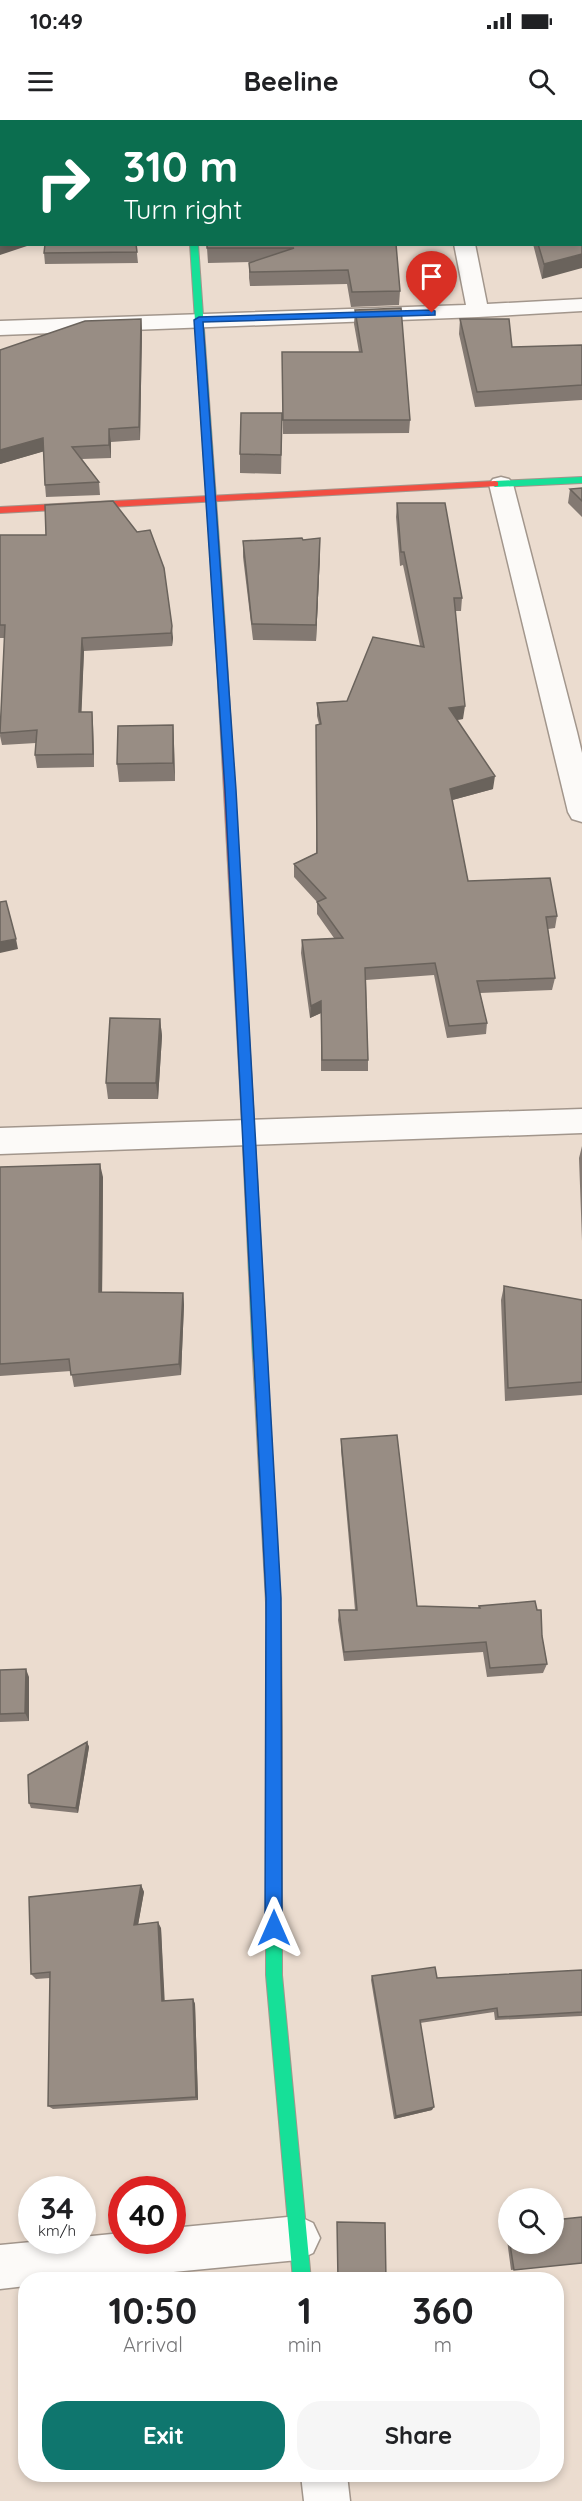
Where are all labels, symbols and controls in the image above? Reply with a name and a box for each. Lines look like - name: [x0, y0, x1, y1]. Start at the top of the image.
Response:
- text: 10:49: [30, 7, 83, 35]
- text: Beeline: [243, 64, 339, 98]
- icon: menu: [24, 65, 57, 98]
- icon: search: [525, 65, 558, 98]
- text: 310 m: [123, 140, 238, 193]
- icon: right: [24, 144, 102, 222]
- text: Turn right: [123, 192, 242, 226]
- pin: [406, 251, 457, 313]
- icon: arrive: [415, 260, 448, 293]
- position arrow: [242, 1896, 306, 1960]
- speed limit sign: 40: [108, 2176, 186, 2254]
- map controls: [498, 2188, 564, 2254]
- button: search: [498, 2188, 564, 2254]
- text: 34: [40, 2189, 74, 2227]
- text: km/h: [38, 2221, 76, 2240]
- text: 10:50: [108, 2288, 197, 2333]
- text: 1: [298, 2288, 312, 2333]
- text: 360: [412, 2288, 474, 2333]
- text: Arrival: [123, 2332, 183, 2357]
- text: min: [288, 2332, 322, 2357]
- text: m: [434, 2332, 452, 2357]
- button: Exit: [42, 2401, 285, 2470]
- button: Share: [297, 2401, 540, 2470]

